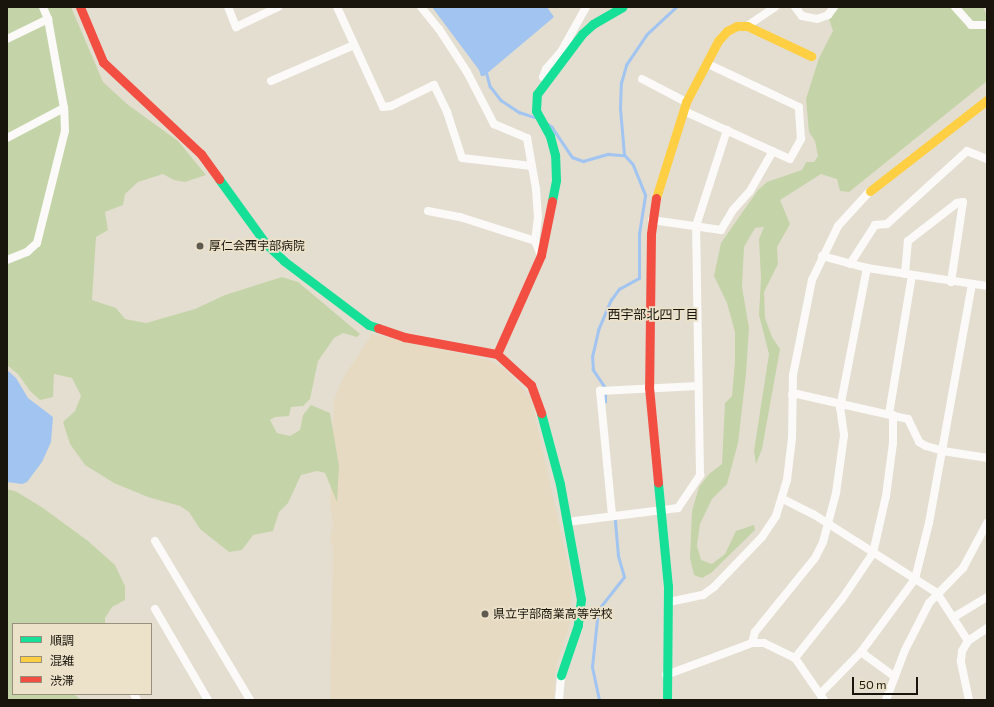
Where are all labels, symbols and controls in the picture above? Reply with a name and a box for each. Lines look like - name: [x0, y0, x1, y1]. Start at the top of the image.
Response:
- place label: 厚仁会西宇部病院: [209, 239, 305, 253]
- marker: 厚仁会西宇部病院: [194, 240, 206, 252]
- district label: 西宇部北四丁目: [608, 306, 698, 322]
- place label: 県立宇部商業高等学校: [493, 607, 613, 621]
- marker: 県立宇部商業高等学校: [480, 609, 490, 619]
- legend: [12, 623, 152, 695]
- text: 順調: [50, 633, 74, 647]
- text: 混雑: [50, 653, 74, 667]
- scale bar: [854, 669, 920, 695]
- text: 渋滞: [50, 673, 74, 687]
- text: 50 m: [859, 677, 887, 691]

